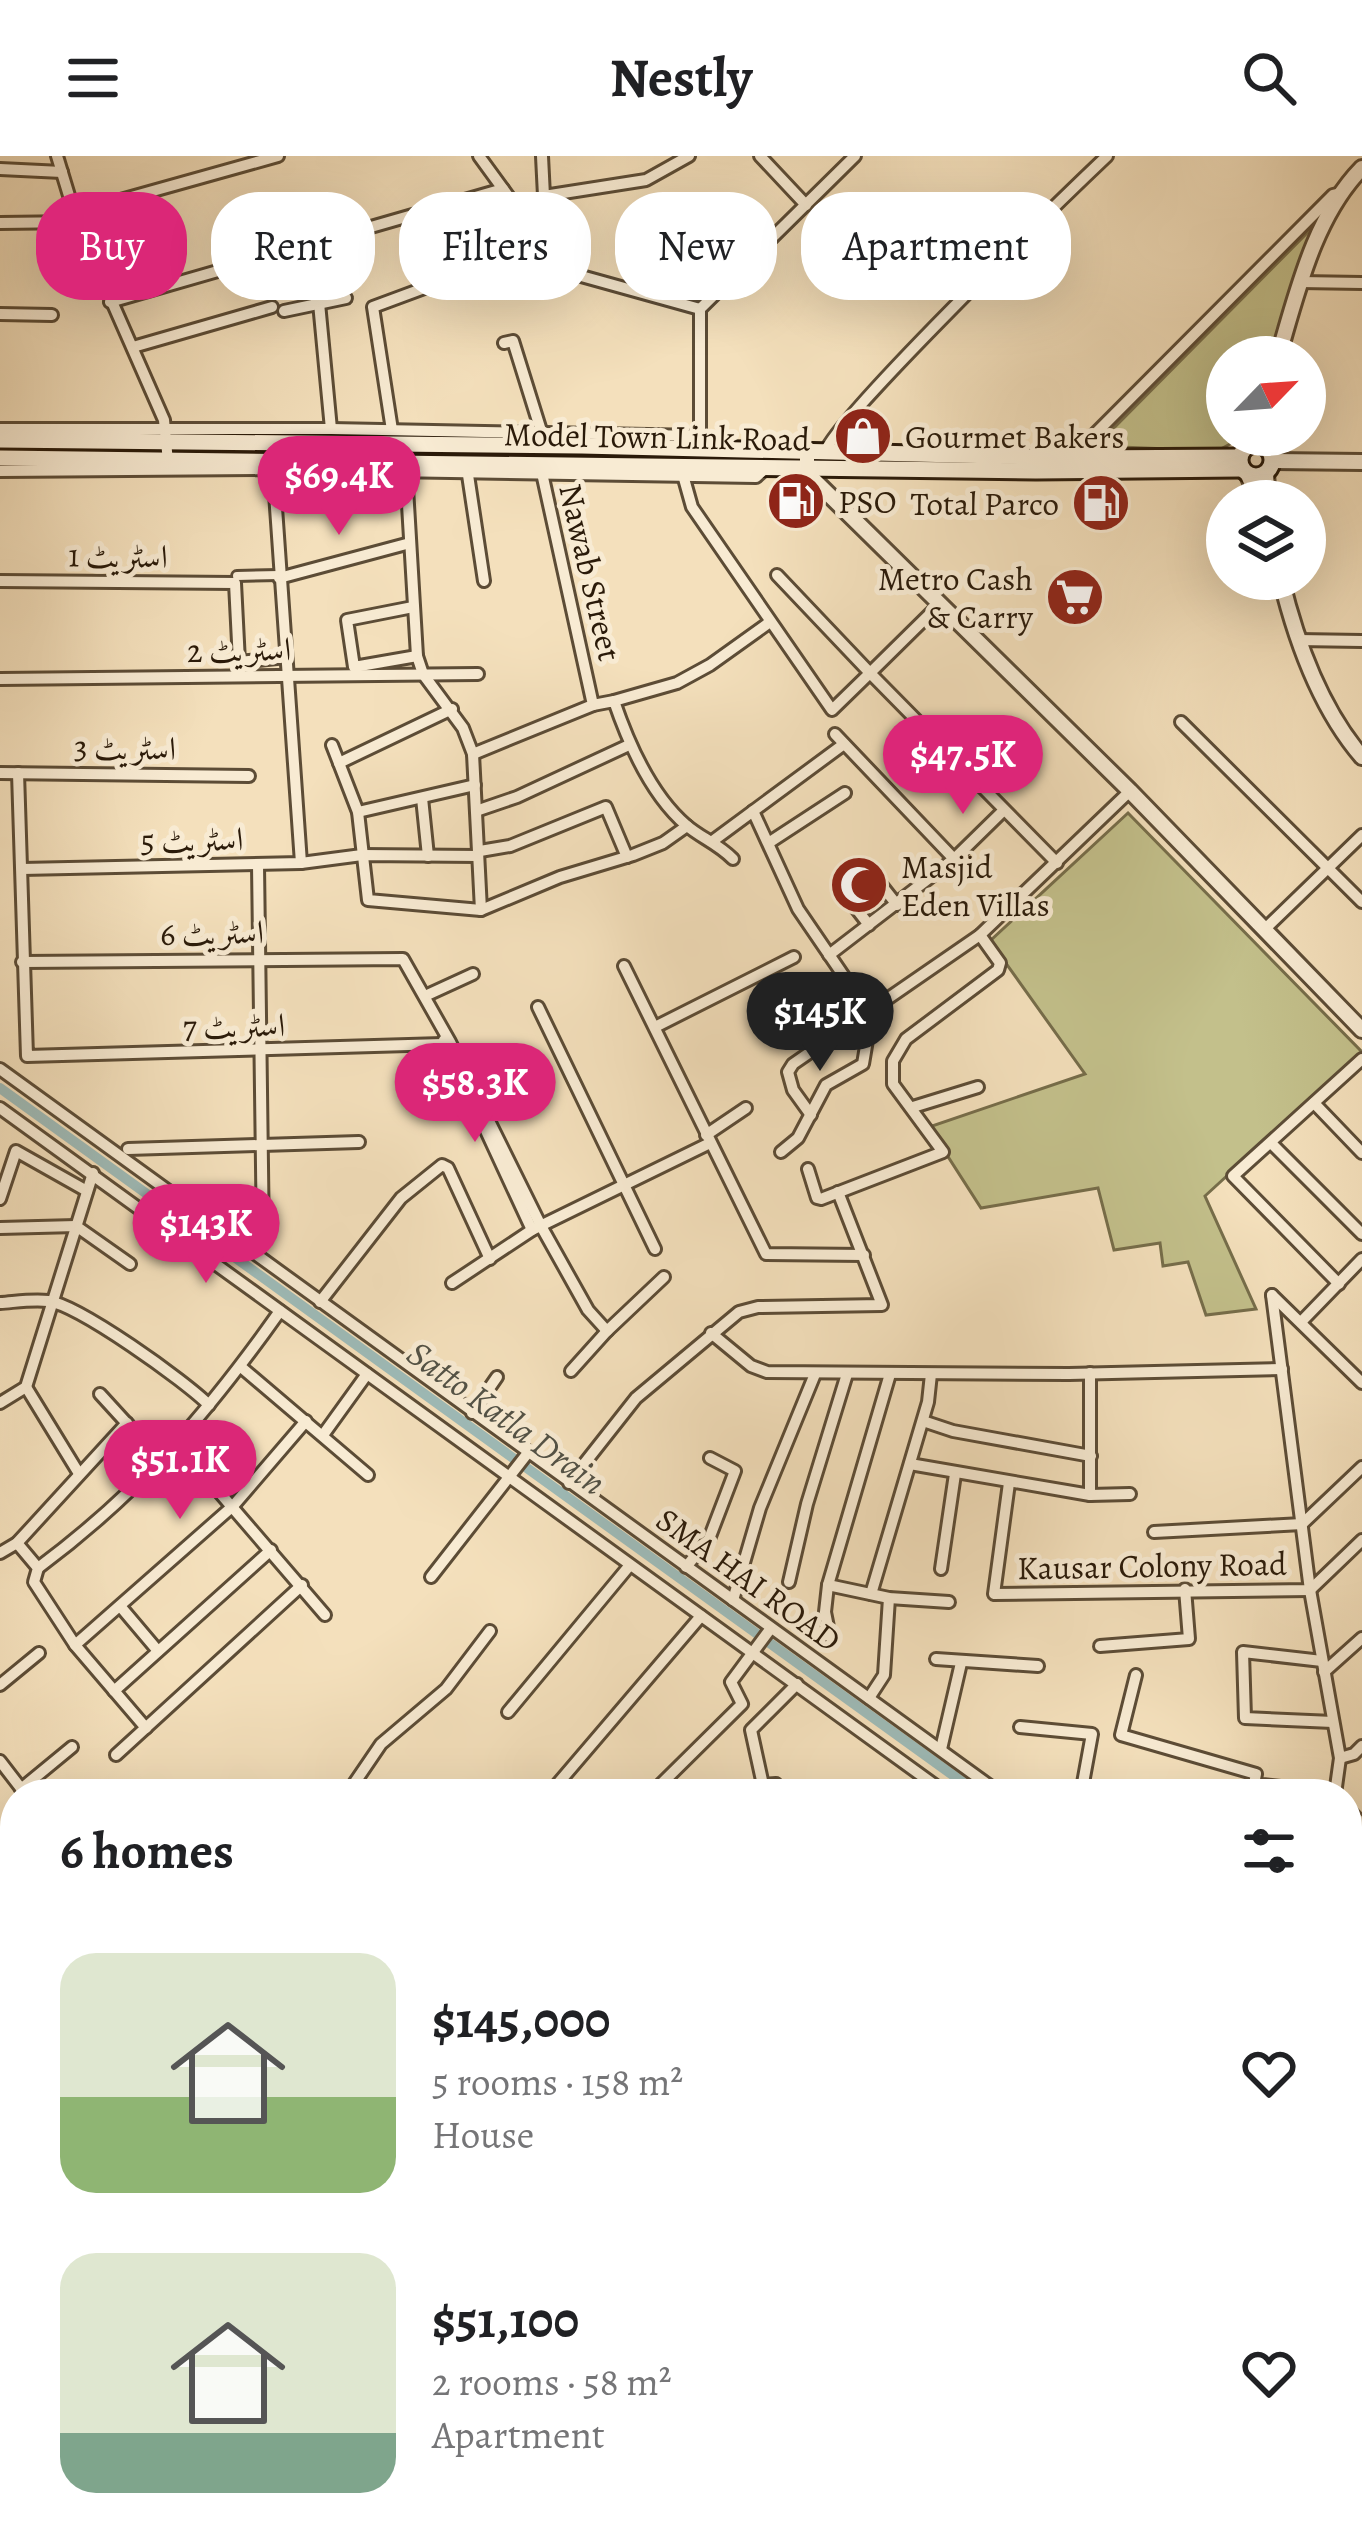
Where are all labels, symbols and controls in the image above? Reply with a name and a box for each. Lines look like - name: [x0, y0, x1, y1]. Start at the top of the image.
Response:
- text: Nestly: [610, 41, 752, 115]
- icon: menu: [60, 45, 126, 111]
- icon: search: [1236, 45, 1302, 111]
- chip: Buy: [36, 192, 187, 300]
- chip: Rent: [211, 192, 375, 300]
- chip: Filters: [399, 192, 591, 300]
- chip: New: [615, 192, 777, 300]
- chip: Apartment: [801, 192, 1071, 300]
- north arrow: [1206, 336, 1326, 456]
- map controls: [1206, 336, 1326, 600]
- shop icon: Gourmet Bakers: [832, 405, 894, 467]
- street label: Model Town Link Road: [503, 411, 811, 462]
- place label: Gourmet Bakers: [905, 414, 1124, 459]
- pin: $69.4K: [241, 436, 437, 538]
- text: $69.4K: [284, 448, 394, 501]
- fuel station icon: PSO: [765, 470, 827, 532]
- fuel station icon: Total Parco: [1070, 472, 1132, 534]
- street label: Nawab Street: [548, 479, 633, 665]
- place label: PSO: [838, 479, 897, 524]
- button: layers: [1206, 480, 1326, 600]
- place label: Total Parco: [911, 481, 1059, 526]
- street label: اسٹریٹ 1: [68, 532, 168, 579]
- place label: Metro Cash & Carry: [878, 556, 1033, 639]
- supermarket icon: Metro Cash & Carry: [1044, 566, 1106, 628]
- street label: اسٹریٹ 2: [187, 626, 291, 673]
- pin: $47.5K: [865, 715, 1061, 817]
- street label: اسٹریٹ 3: [73, 724, 177, 771]
- text: $47.5K: [910, 727, 1016, 780]
- street label: اسٹریٹ 5: [140, 816, 244, 863]
- place label: Masjid Eden Villas: [901, 844, 1050, 927]
- mosque icon: Masjid Eden Villas: [828, 854, 890, 916]
- street label: اسٹریٹ 6: [160, 909, 264, 956]
- pin: $145K: [736, 972, 904, 1074]
- text: $145K: [774, 984, 866, 1037]
- street label: اسٹریٹ 7: [182, 1002, 286, 1049]
- pin: $58.3K: [377, 1043, 573, 1145]
- text: $58.3K: [422, 1055, 528, 1108]
- pin: $143K: [122, 1184, 290, 1286]
- text: $143K: [160, 1196, 252, 1249]
- water label: Satto Katla Drain: [397, 1329, 616, 1506]
- pin: $51.1K: [82, 1420, 278, 1522]
- text: $51.1K: [130, 1432, 230, 1485]
- street label: SMA HAI ROAD: [647, 1497, 850, 1662]
- street label: Kausar Colony Road: [1017, 1541, 1288, 1590]
- text: 6 homes: [60, 1816, 234, 1886]
- icon: filters: [1236, 1818, 1302, 1884]
- text: $145,000: [432, 1985, 610, 2055]
- icon: home: [156, 2001, 300, 2145]
- icon: heart: [1236, 2040, 1302, 2106]
- text: 5 rooms · 158 m²: [432, 2055, 683, 2108]
- text: House: [432, 2108, 534, 2161]
- text: $51,100: [432, 2285, 579, 2355]
- icon: home: [156, 2301, 300, 2445]
- icon: heart: [1236, 2340, 1302, 2406]
- text: 2 rooms · 58 m²: [432, 2355, 672, 2408]
- text: Apartment: [432, 2408, 605, 2461]

